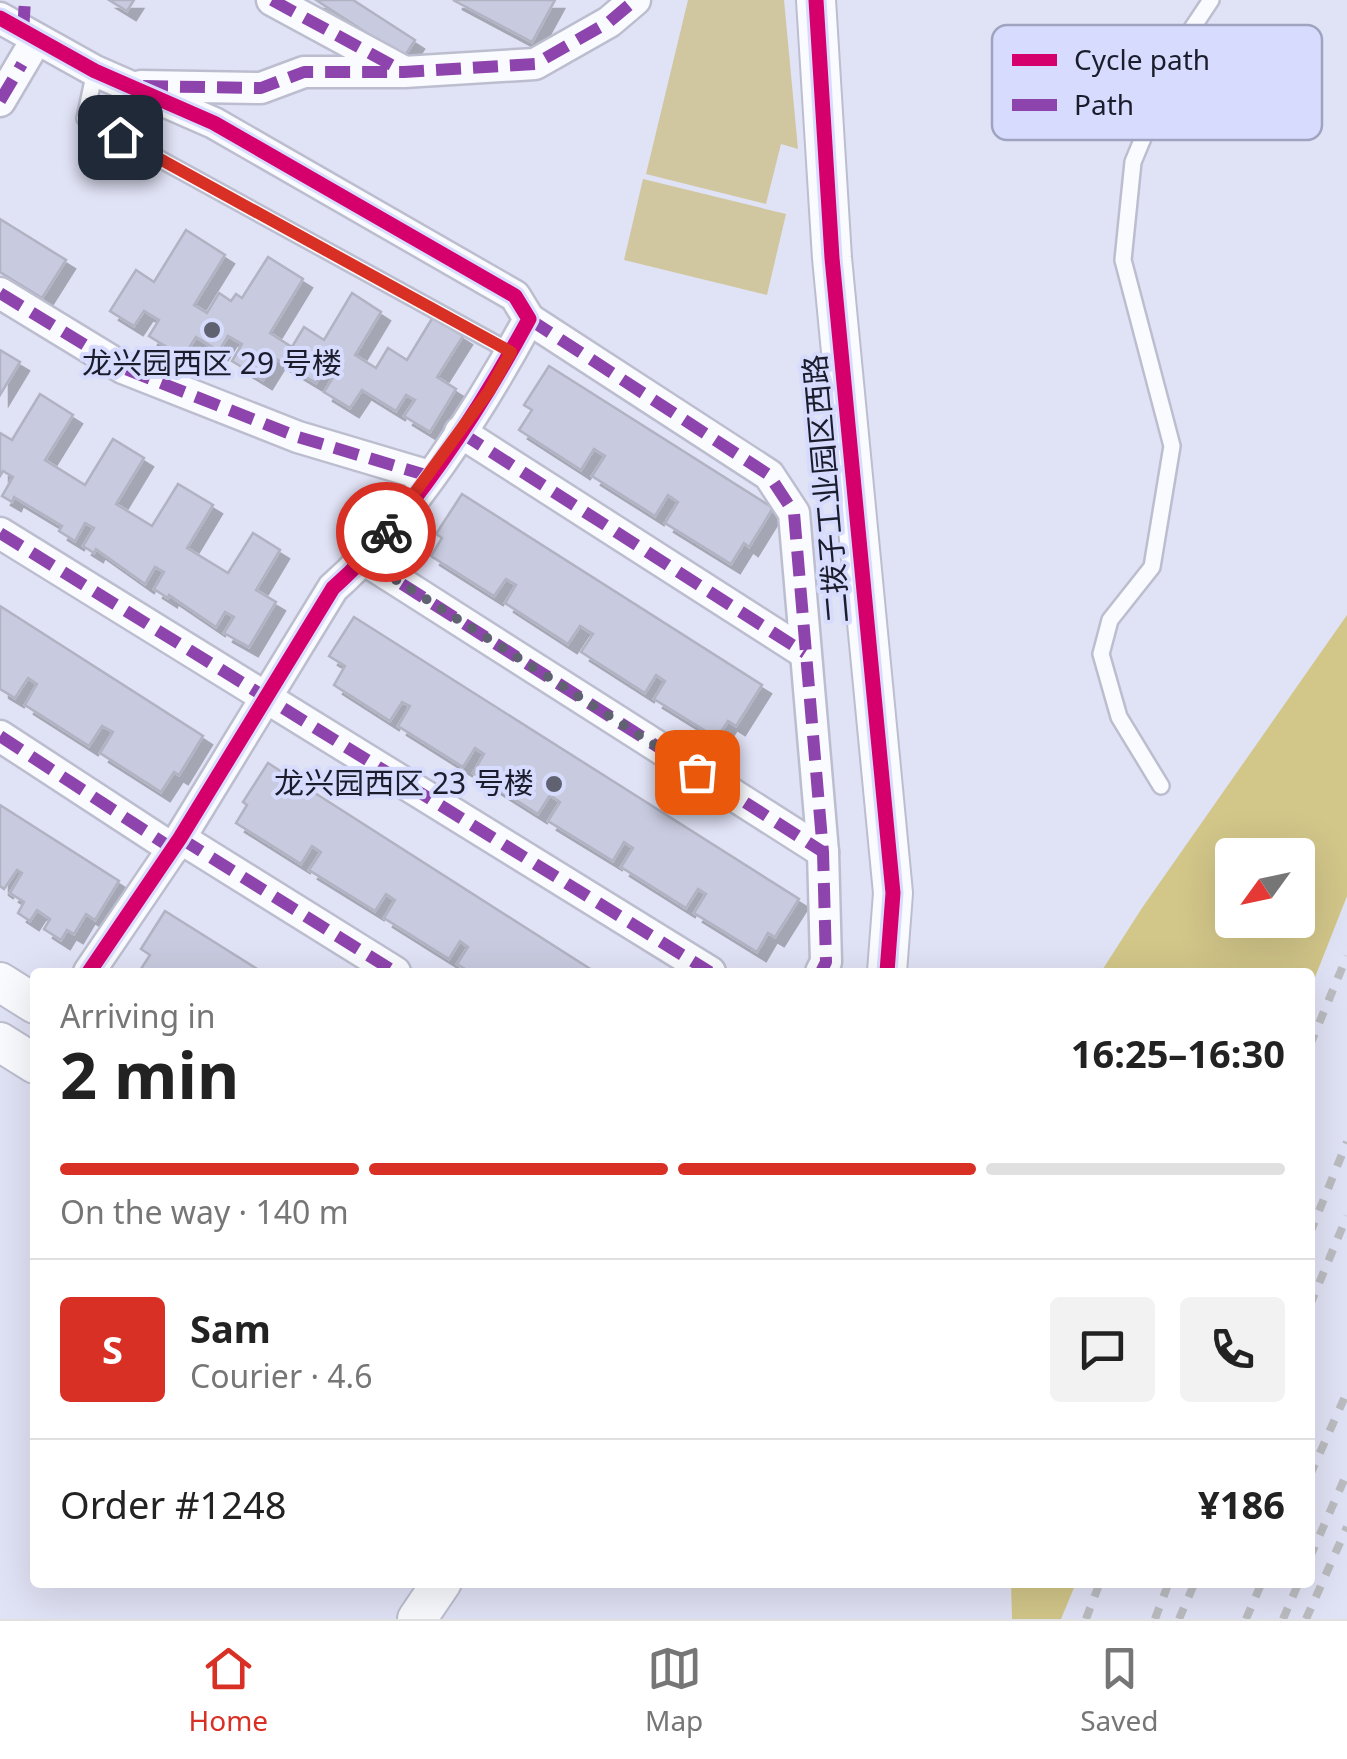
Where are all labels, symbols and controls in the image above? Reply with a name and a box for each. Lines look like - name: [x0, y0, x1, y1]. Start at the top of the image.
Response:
- legend: [992, 25, 1322, 140]
- text: Cycle path: [1074, 40, 1210, 78]
- text: Path: [1074, 85, 1134, 123]
- pin: [78, 95, 163, 180]
- icon: home: [93, 110, 148, 165]
- marker: 龙兴园西区 29 号楼: [201, 319, 223, 341]
- place label: 龙兴园西区 29 号楼: [82, 342, 342, 383]
- street label: 二拨子工业园区西路: [793, 353, 858, 625]
- courier: [336, 482, 436, 582]
- icon: bike: [359, 505, 414, 560]
- pin: [655, 730, 740, 815]
- icon: bag: [670, 745, 725, 800]
- place label: 龙兴园西区 23 号楼: [274, 762, 534, 803]
- marker: 龙兴园西区 23 号楼: [543, 773, 565, 795]
- north arrow: [1215, 838, 1315, 938]
- map controls: [1215, 838, 1315, 938]
- text: Arriving in: [60, 994, 215, 1037]
- text: 16:25–16:30: [1071, 1027, 1285, 1079]
- text: 2 min: [60, 1030, 239, 1118]
- text: On the way · 140 m: [60, 1190, 349, 1233]
- button: chat: [1050, 1297, 1155, 1402]
- button: phone: [1180, 1297, 1285, 1402]
- text: Sam: [190, 1302, 271, 1354]
- text: S: [102, 1323, 123, 1375]
- text: Courier · 4.6: [190, 1354, 373, 1397]
- text: Order #1248: [60, 1478, 286, 1530]
- text: ¥186: [1198, 1478, 1285, 1530]
- tab: Home: [188, 1641, 268, 1739]
- tab: Map: [645, 1641, 703, 1739]
- tab: Saved: [1080, 1641, 1159, 1739]

